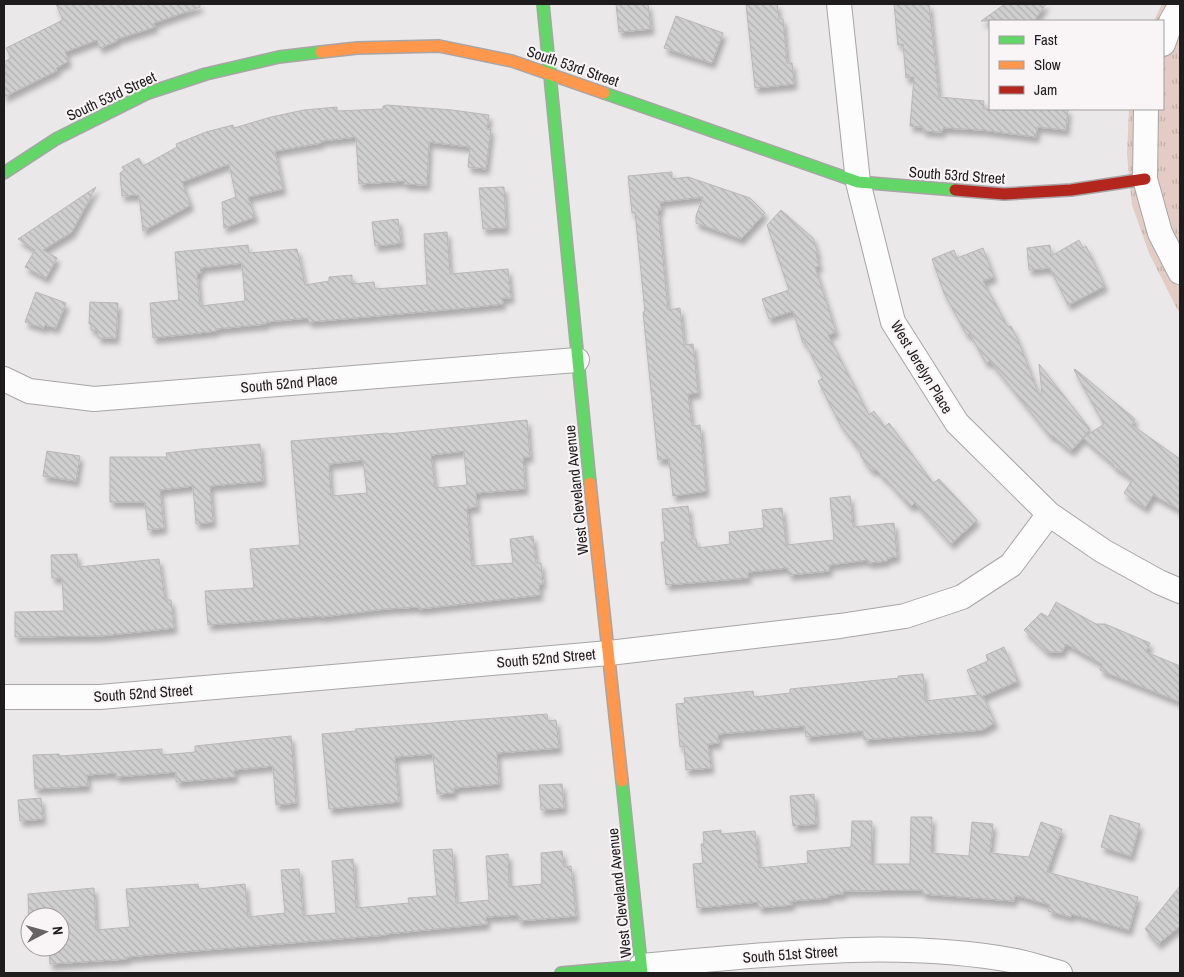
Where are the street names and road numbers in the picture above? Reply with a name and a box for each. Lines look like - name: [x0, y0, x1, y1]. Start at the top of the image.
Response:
- street label: South 53rd Street: [524, 40, 623, 92]
- street label: South 53rd Street: [63, 66, 160, 126]
- street label: South 53rd Street: [908, 161, 1006, 189]
- street label: West Jerelyn Place: [886, 317, 958, 418]
- street label: South 52nd Place: [240, 368, 338, 398]
- street label: West Cleveland Avenue: [559, 424, 593, 556]
- street label: South 52nd Street: [496, 643, 597, 673]
- street label: South 52nd Street: [93, 679, 194, 707]
- street label: West Cleveland Avenue: [602, 827, 636, 959]
- street label: South 51st Street: [742, 940, 839, 968]

